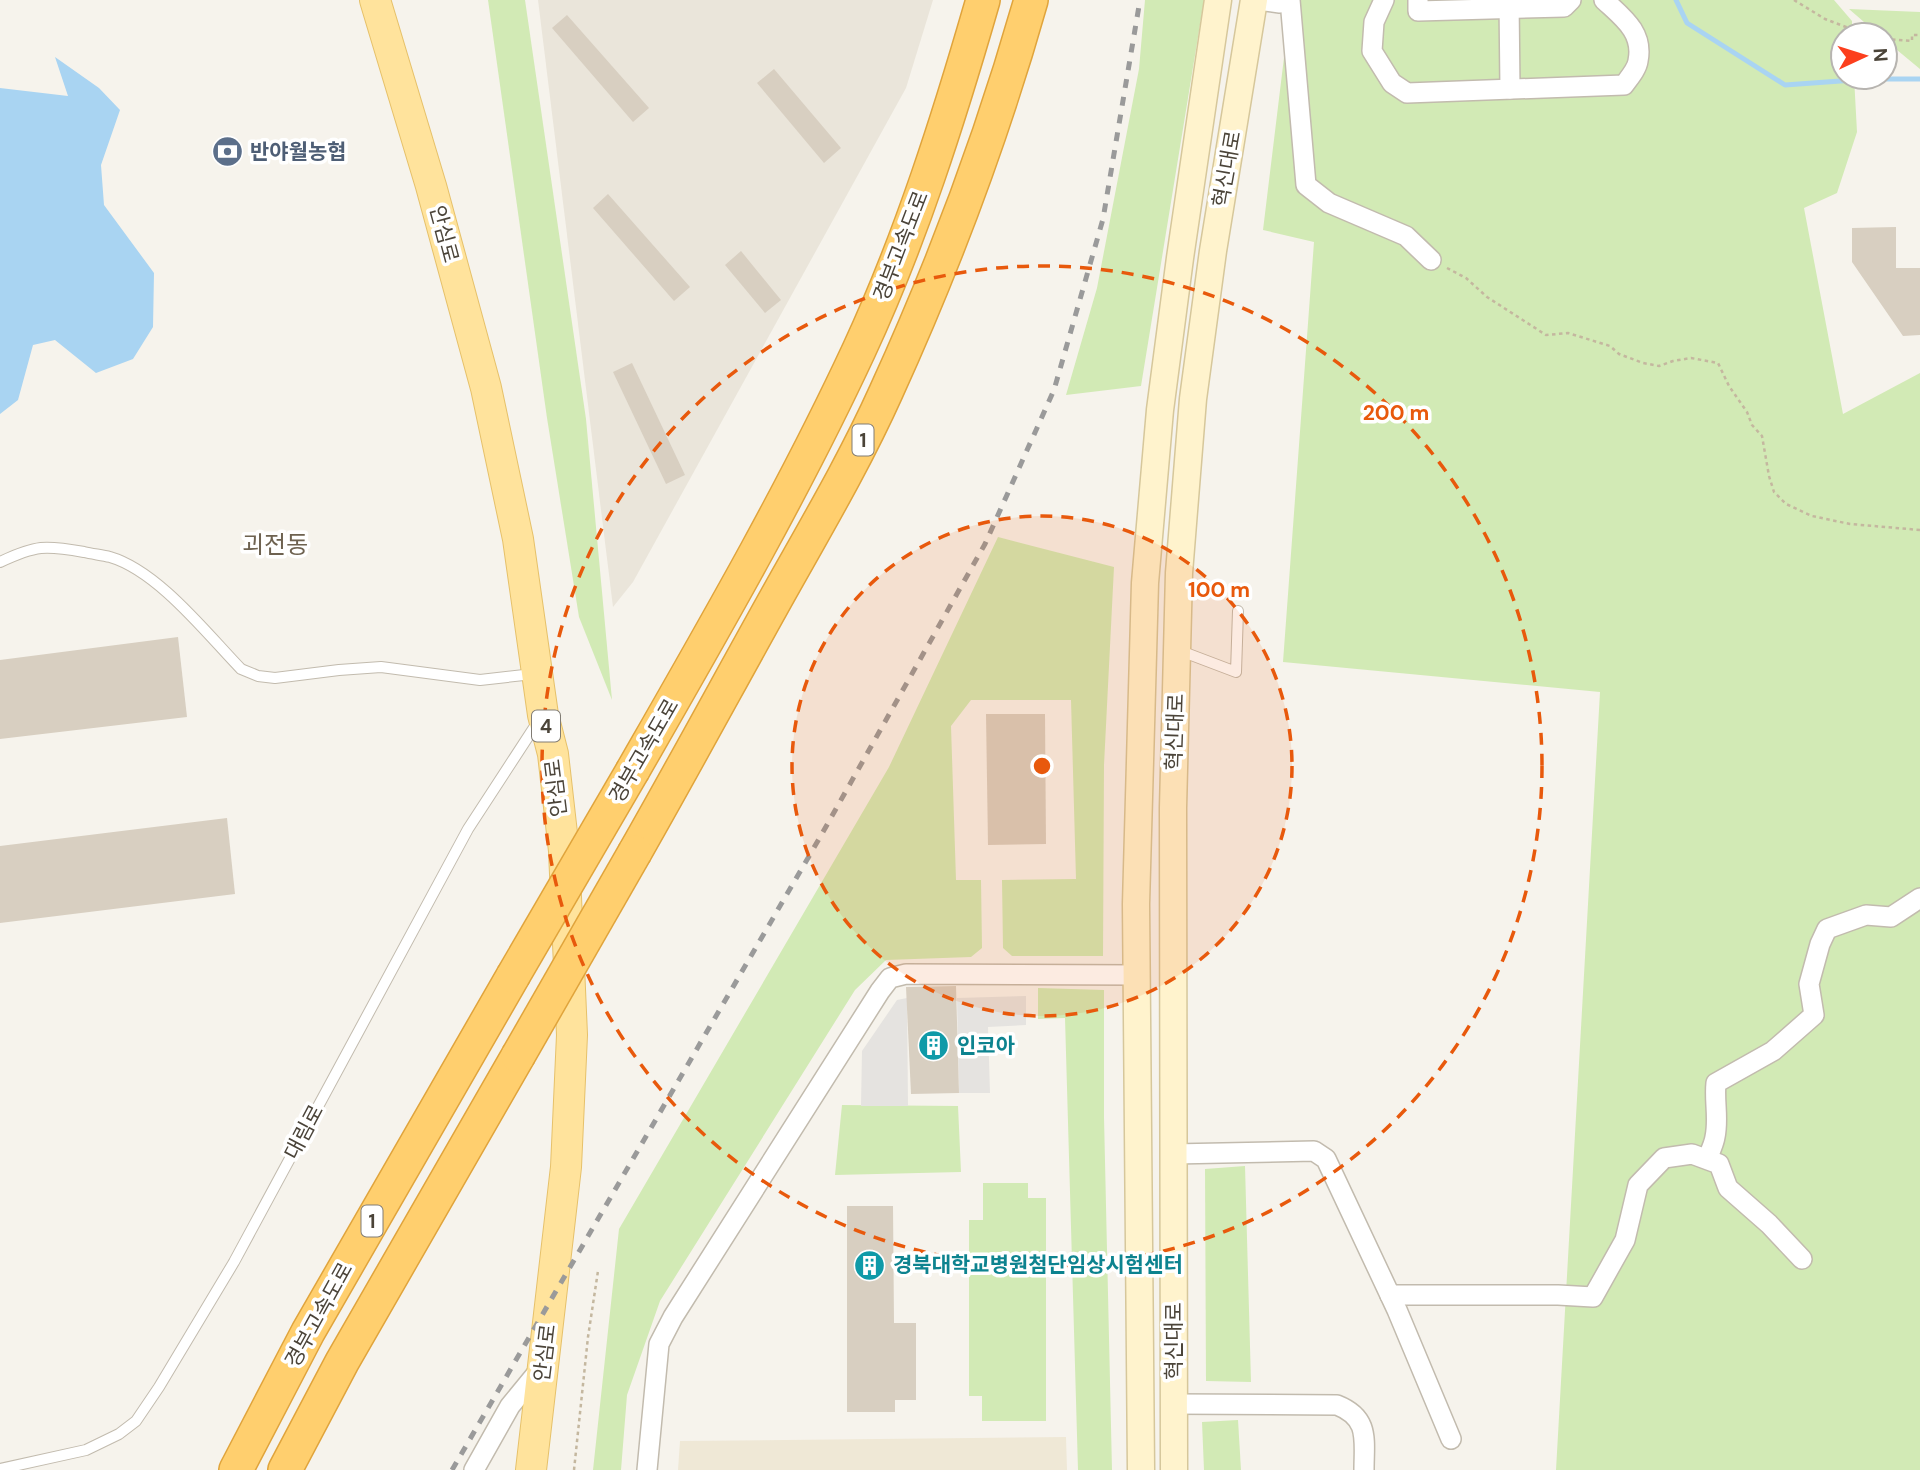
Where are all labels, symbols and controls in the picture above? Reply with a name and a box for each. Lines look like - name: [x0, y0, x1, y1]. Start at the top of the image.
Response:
- north arrow: [1829, 21, 1899, 91]
- text: N: [1868, 47, 1893, 63]
- street label: 혁신대로: [1207, 129, 1247, 209]
- bank icon: 반야월농협: [210, 135, 244, 169]
- place label: 반야월농협: [250, 138, 347, 166]
- street label: 경부고속도로: [867, 187, 935, 305]
- street label: 안심로: [423, 202, 465, 266]
- text: 200 m: [1363, 399, 1429, 427]
- road number: 1: [852, 424, 874, 456]
- district label: 괴전동: [242, 529, 308, 560]
- text: 100 m: [1188, 576, 1250, 604]
- street label: 혁신대로: [1160, 693, 1190, 771]
- street label: 경부고속도로: [603, 694, 685, 808]
- road number: 4: [532, 710, 560, 741]
- centre of rings: [1030, 754, 1054, 778]
- street label: 안심로: [539, 758, 573, 818]
- building icon: 인코아: [917, 1029, 951, 1063]
- place label: 인코아: [957, 1032, 1015, 1060]
- street label: 대림로: [278, 1100, 330, 1164]
- road number: 1: [362, 1205, 382, 1236]
- building icon: 경북대학교병원첨단임상시험센터: [853, 1248, 887, 1282]
- place label: 경북대학교병원첨단임상시험센터: [893, 1251, 1183, 1279]
- street label: 경부고속도로: [279, 1258, 359, 1372]
- street label: 혁신대로: [1160, 1302, 1188, 1380]
- street label: 안심로: [528, 1323, 562, 1383]

